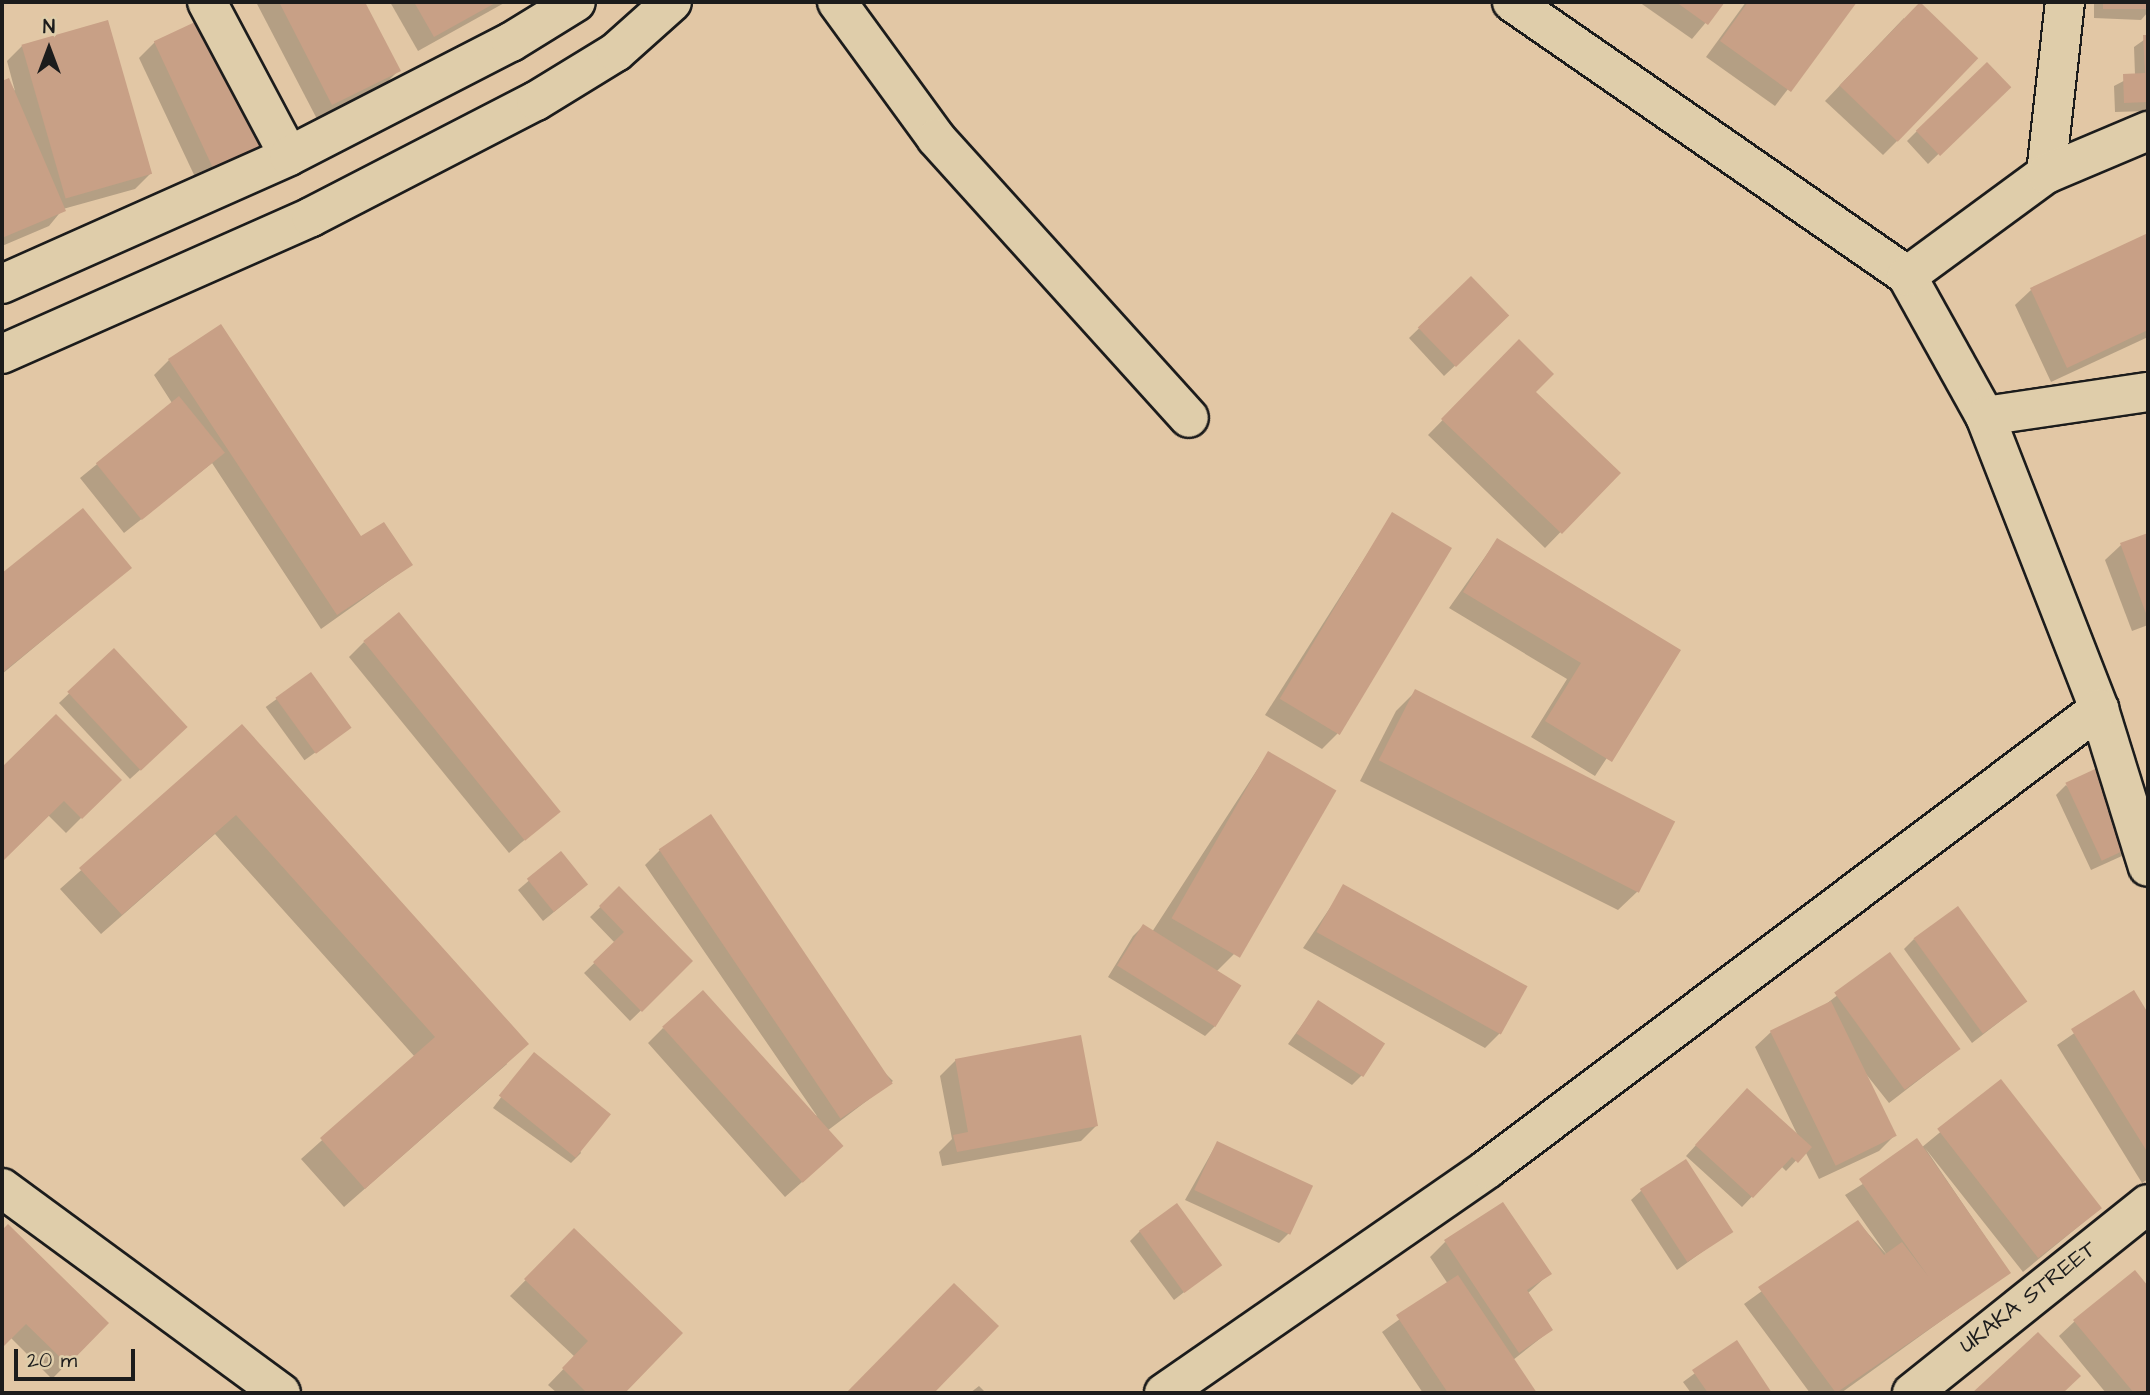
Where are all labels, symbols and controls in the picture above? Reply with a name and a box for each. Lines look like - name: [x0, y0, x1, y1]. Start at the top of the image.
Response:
- north arrow: [14, 14, 84, 84]
- text: N: [43, 14, 55, 41]
- street label: UKAKA STREET: [1954, 1235, 2102, 1359]
- scale bar: [18, 1336, 138, 1380]
- text: 20 m: [27, 1346, 77, 1375]

